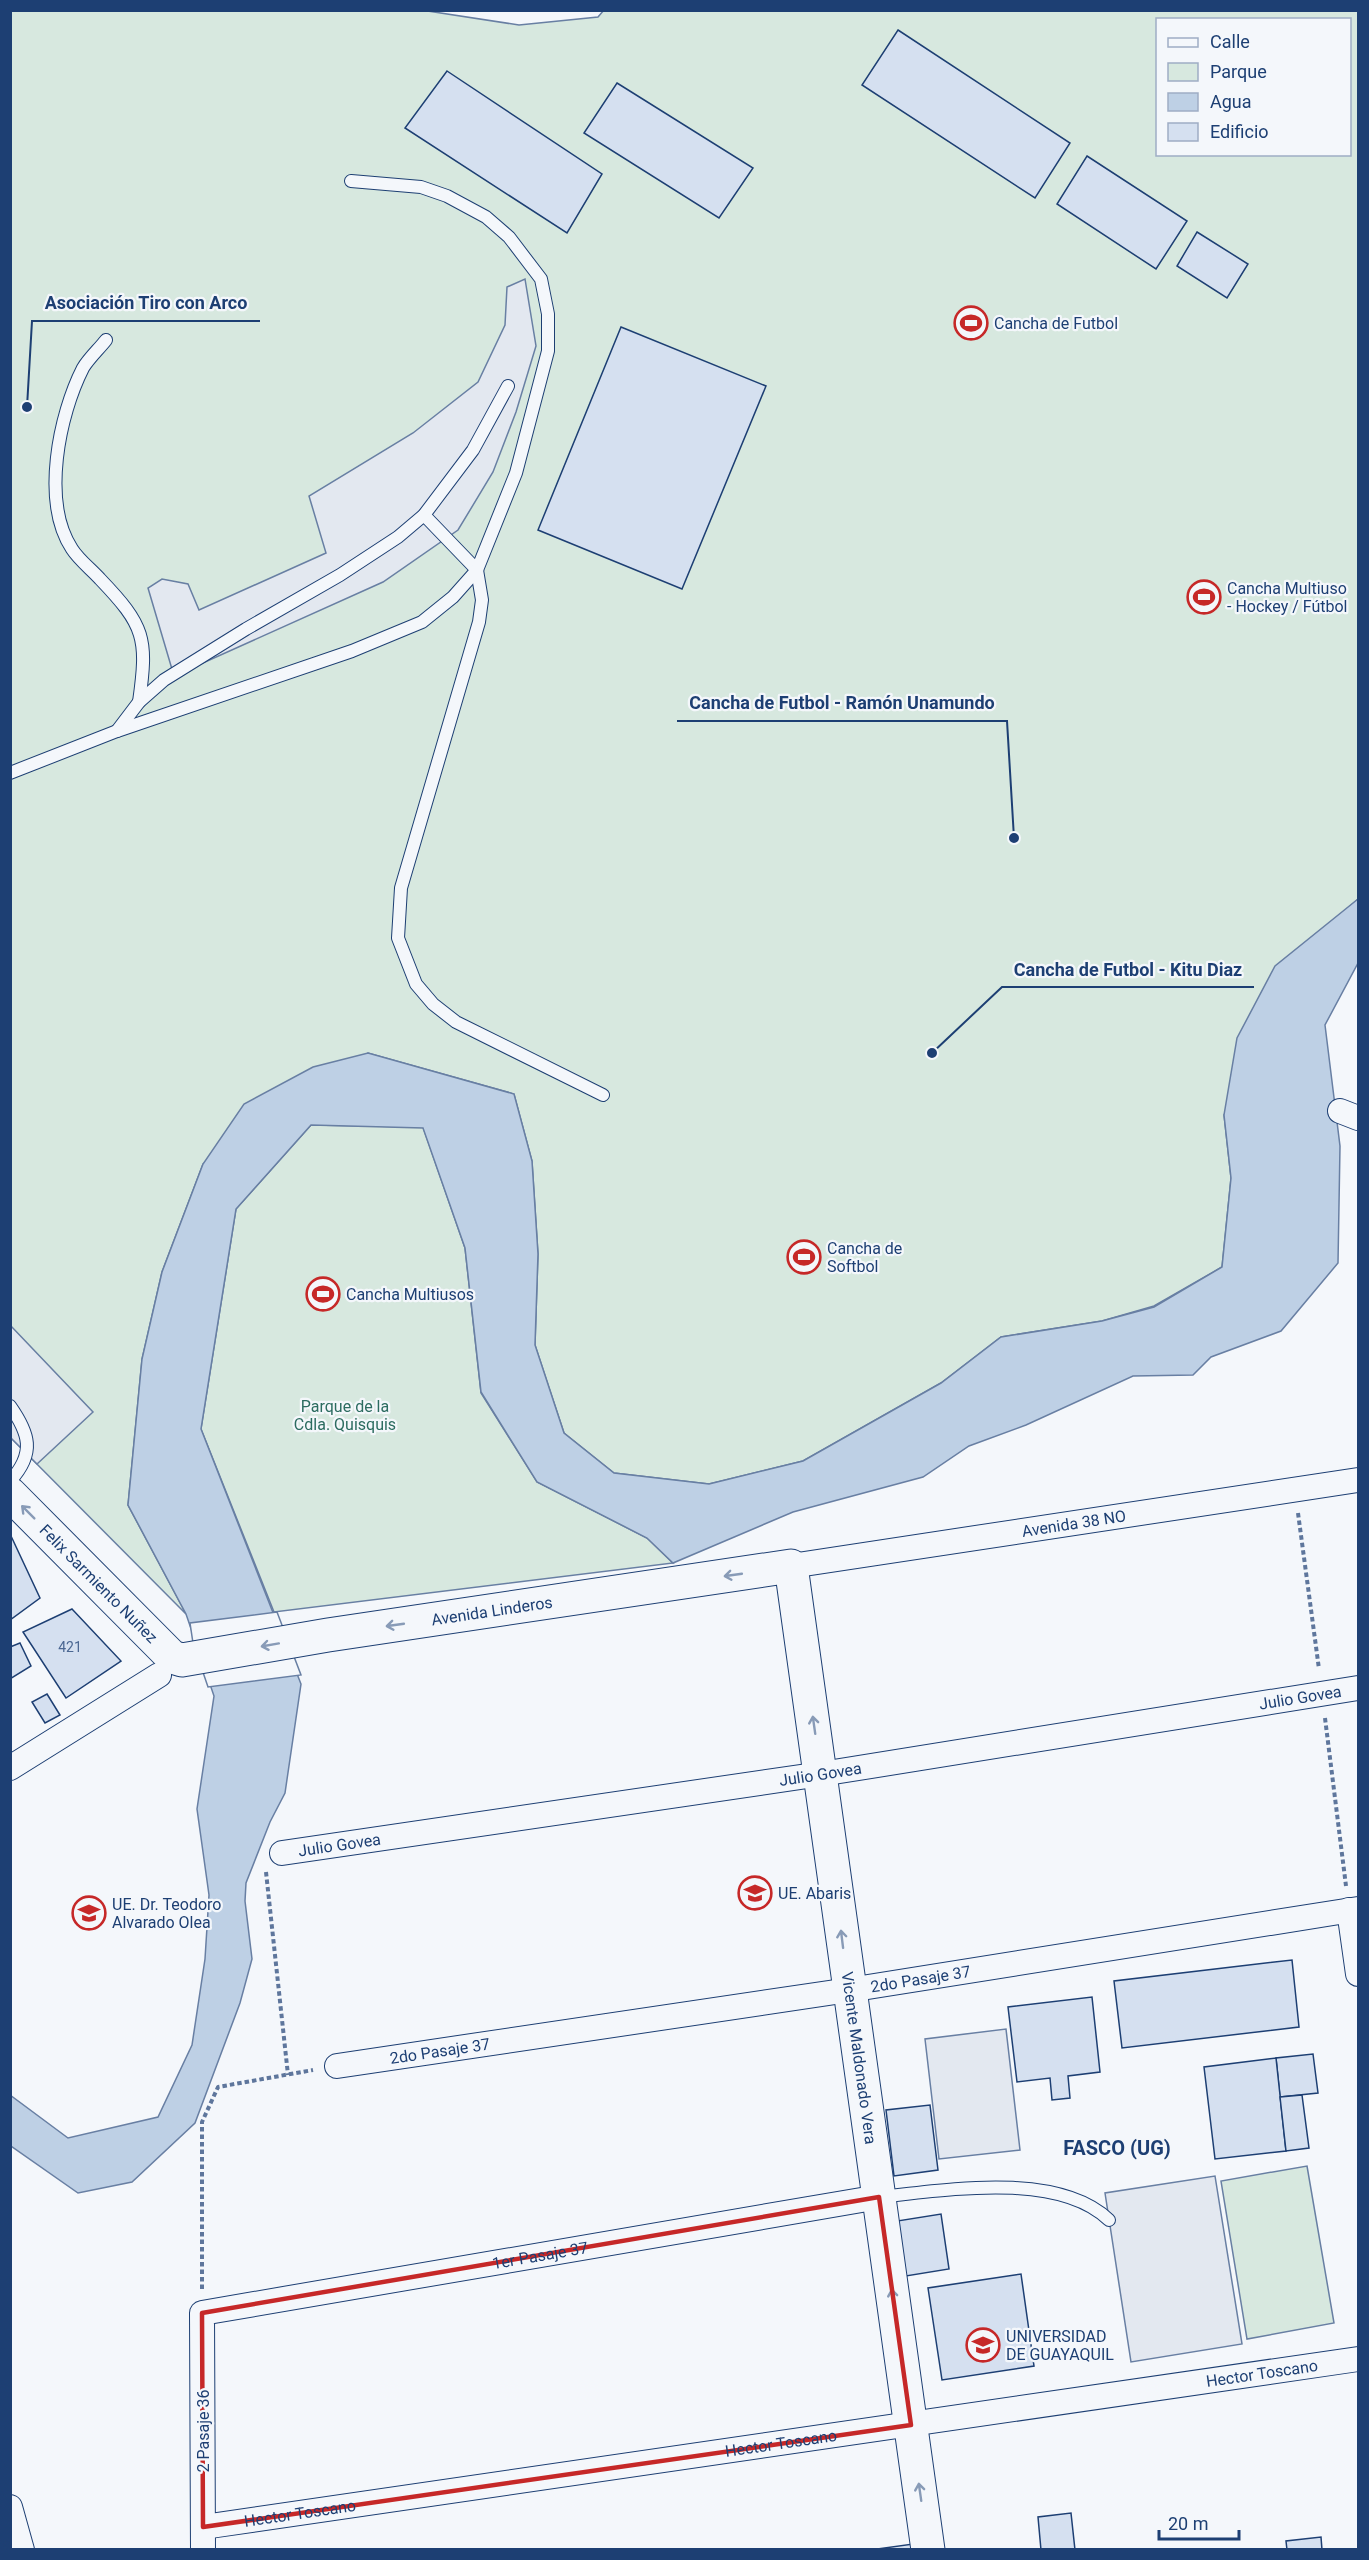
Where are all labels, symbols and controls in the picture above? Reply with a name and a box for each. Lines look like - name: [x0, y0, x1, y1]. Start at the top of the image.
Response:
- legend: [1156, 18, 1351, 156]
- text: Calle: [1210, 31, 1250, 52]
- text: Parque: [1210, 61, 1267, 82]
- text: Agua: [1210, 91, 1252, 112]
- text: Edificio: [1210, 121, 1269, 142]
- callout: Asociación Tiro con Arco: [32, 285, 260, 321]
- text: Asociación Tiro con Arco: [45, 292, 247, 313]
- sports icon: Cancha de Futbol: [953, 305, 989, 341]
- place label: Cancha de Futbol: [994, 314, 1118, 333]
- sports icon: Cancha Multiuso - Hockey / Fútbol: [1186, 579, 1222, 615]
- place label: Cancha Multiuso - Hockey / Fútbol: [1227, 579, 1347, 616]
- callout: Cancha de Futbol - Ramón Unamundo: [677, 685, 1007, 721]
- text: Cancha de Futbol - Ramón Unamundo: [689, 692, 995, 713]
- callout: Cancha de Futbol - Kitu Diaz: [1002, 951, 1254, 987]
- text: Cancha de Futbol - Kitu Diaz: [1014, 959, 1242, 980]
- sports icon: Cancha de Softbol: [786, 1239, 822, 1275]
- place label: Cancha de Softbol: [827, 1239, 902, 1276]
- sports icon: Cancha Multiusos: [305, 1276, 341, 1312]
- place label: Cancha Multiusos: [346, 1285, 474, 1304]
- park label: Parque de la Cdla. Quisquis: [294, 1397, 396, 1434]
- one-way arrow: [20, 1504, 35, 1519]
- street label: Avenida 38 NO: [1020, 1506, 1127, 1541]
- street label: Felix Sarmiento Nuñez: [36, 1520, 161, 1647]
- one-way arrow: [724, 1569, 744, 1580]
- street label: Avenida Linderos: [430, 1593, 554, 1629]
- one-way arrow: [386, 1619, 406, 1630]
- house number: 421: [58, 1639, 82, 1655]
- one-way arrow: [261, 1640, 280, 1651]
- street label: Julio Govea: [1258, 1682, 1343, 1714]
- one-way arrow: [808, 1716, 819, 1735]
- street label: Julio Govea: [778, 1759, 863, 1790]
- street label: Julio Govea: [297, 1830, 382, 1861]
- school or university icon: UE. Abaris: [737, 1875, 773, 1911]
- place label: UE. Abaris: [778, 1884, 851, 1903]
- school or university icon: UE. Dr. Teodoro Alvarado Olea: [71, 1895, 107, 1931]
- place label: UE. Dr. Teodoro Alvarado Olea: [112, 1895, 221, 1932]
- one-way arrow: [837, 1930, 848, 1949]
- street label: 2do Pasaje 37: [869, 1962, 972, 1996]
- street label: Vicente Maldonado Vera: [838, 1970, 880, 2145]
- street label: 2do Pasaje 37: [389, 2034, 491, 2068]
- district label: FASCO (UG): [1063, 2136, 1171, 2160]
- street label: 1er Pasaje 37: [491, 2238, 589, 2273]
- one-way arrow: [888, 2289, 899, 2309]
- school or university icon: UNIVERSIDAD DE GUAYAQUIL: [965, 2327, 1001, 2363]
- place label: UNIVERSIDAD DE GUAYAQUIL: [1006, 2327, 1114, 2364]
- street label: Hector Toscano: [1205, 2356, 1319, 2391]
- street label: 2 Pasaje 36: [194, 2390, 213, 2472]
- street label: Hector Toscano: [724, 2426, 838, 2461]
- one-way arrow: [915, 2482, 926, 2502]
- street label: Hector Toscano: [243, 2496, 357, 2531]
- scale bar: [1159, 2503, 1238, 2541]
- text: 20 m: [1168, 2513, 1208, 2534]

